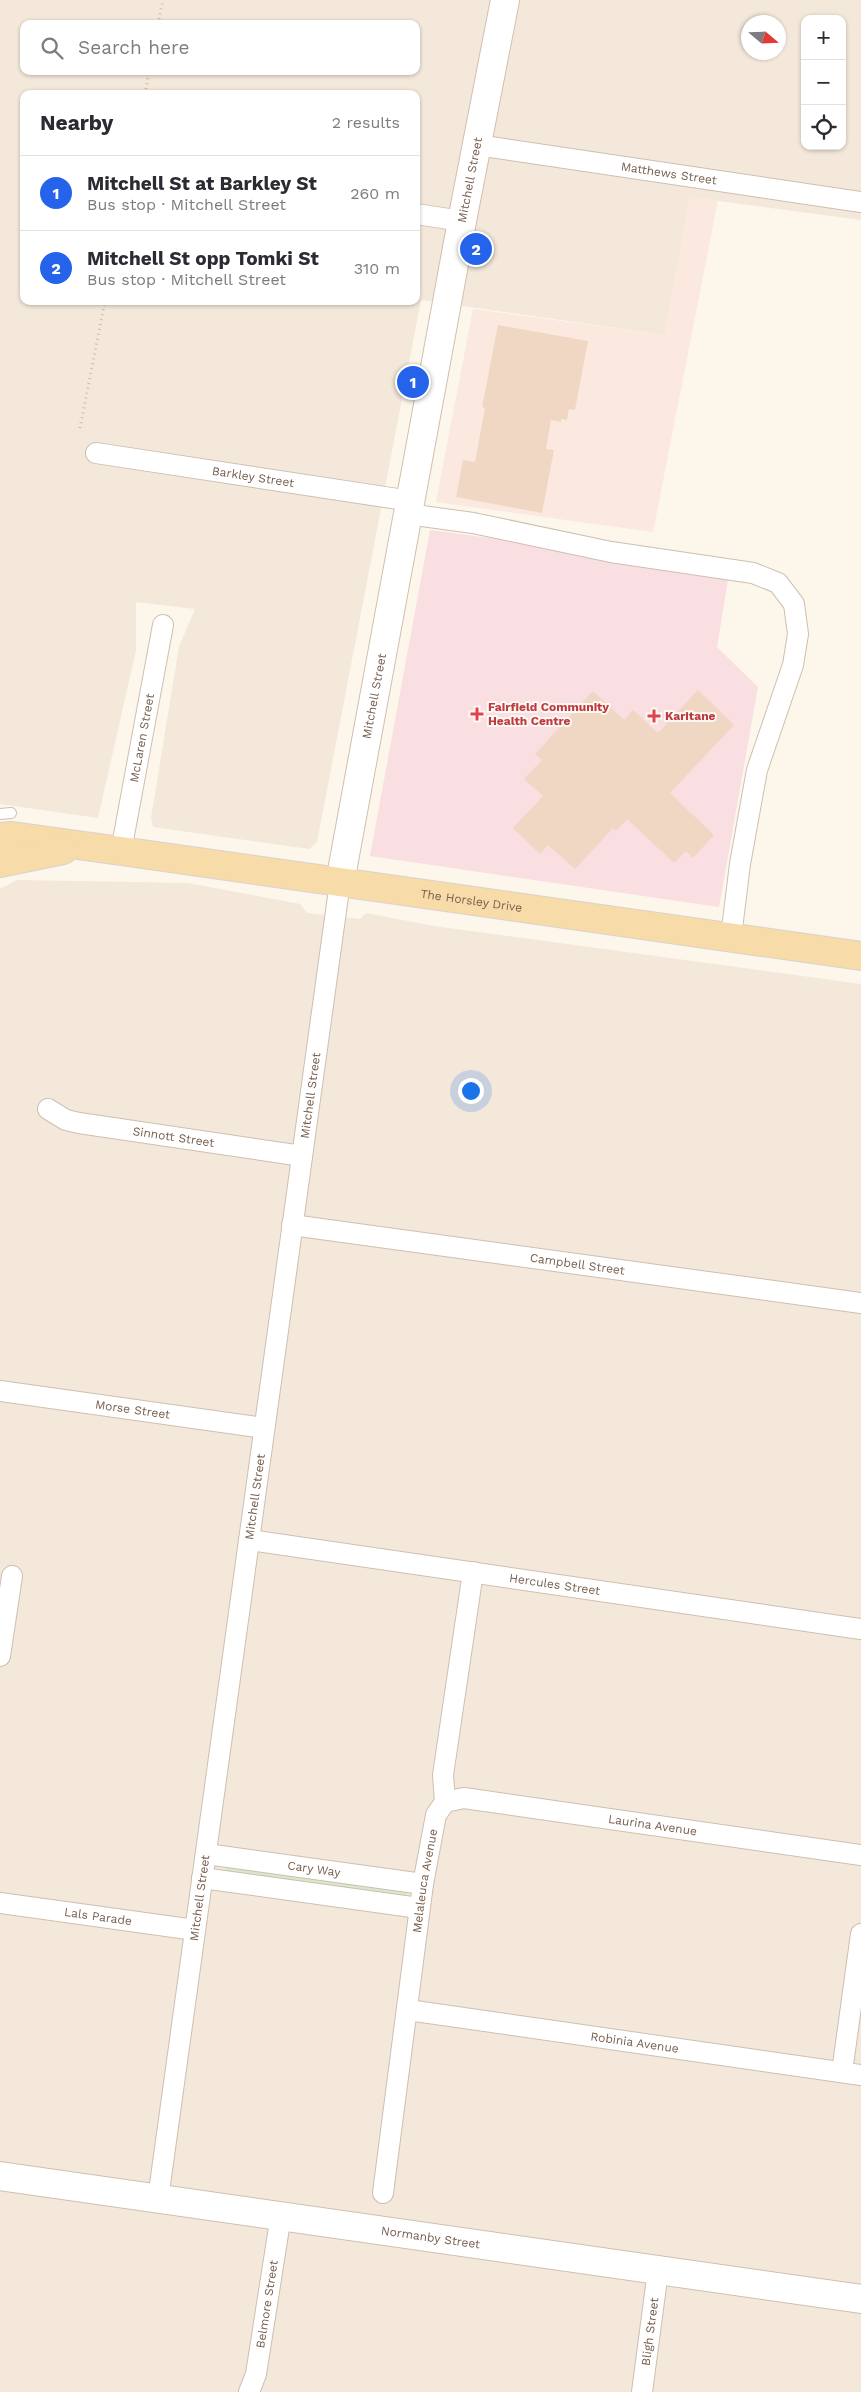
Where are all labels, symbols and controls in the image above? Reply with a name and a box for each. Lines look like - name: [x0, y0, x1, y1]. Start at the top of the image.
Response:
- north arrow: [741, 15, 786, 60]
- map controls: [801, 15, 846, 150]
- button: +: [801, 15, 846, 60]
- search box: [20, 20, 420, 75]
- icon: search: [38, 34, 66, 62]
- text: Search here: [78, 36, 189, 59]
- button: −: [801, 60, 846, 105]
- button: locate: [801, 105, 846, 150]
- text: Nearby: [40, 110, 113, 135]
- text: 2 results: [332, 113, 400, 132]
- street label: Mitchell Street: [455, 136, 485, 224]
- street label: Matthews Street: [620, 159, 718, 188]
- text: Mitchell St at Barkley St: [87, 172, 317, 195]
- text: 1: [53, 184, 59, 203]
- text: 260 m: [350, 184, 400, 203]
- text: Bus stop · Mitchell Street: [87, 195, 286, 214]
- pin: 2: [460, 230, 492, 268]
- text: Mitchell St opp Tomki St: [87, 247, 319, 270]
- text: 2: [51, 259, 61, 278]
- text: 310 m: [354, 259, 400, 278]
- text: Bus stop · Mitchell Street: [87, 270, 286, 289]
- pin: 1: [397, 363, 429, 401]
- street label: Barkley Street: [211, 464, 295, 490]
- street label: Mitchell Street: [360, 652, 389, 740]
- street label: McLaren Street: [127, 692, 157, 784]
- place label: Fairfield Community Health Centre: [488, 700, 609, 728]
- marker: Fairfield Community Health Centre: [470, 707, 484, 721]
- marker: Karitane: [647, 709, 661, 723]
- place label: Karitane: [665, 709, 716, 723]
- street label: The Horsley Drive: [420, 887, 523, 915]
- street label: Mitchell Street: [298, 1052, 323, 1139]
- your location: [458, 1078, 484, 1104]
- street label: Sinnott Street: [132, 1124, 215, 1150]
- street label: Campbell Street: [529, 1251, 626, 1278]
- street label: Morse Street: [94, 1397, 171, 1422]
- street label: Mitchell Street: [242, 1453, 268, 1541]
- street label: Hercules Street: [508, 1571, 601, 1598]
- street label: Laurina Avenue: [607, 1812, 698, 1838]
- street label: Melaleuca Avenue: [410, 1828, 440, 1934]
- street label: Mitchell Street: [187, 1854, 212, 1942]
- street label: Cary Way: [287, 1858, 342, 1880]
- street label: Lals Parade: [63, 1905, 133, 1928]
- street label: Robinia Avenue: [590, 2029, 680, 2056]
- street label: Normanby Street: [380, 2224, 481, 2252]
- street label: Belmore Street: [253, 2259, 281, 2349]
- street label: Bligh Street: [639, 2296, 661, 2367]

